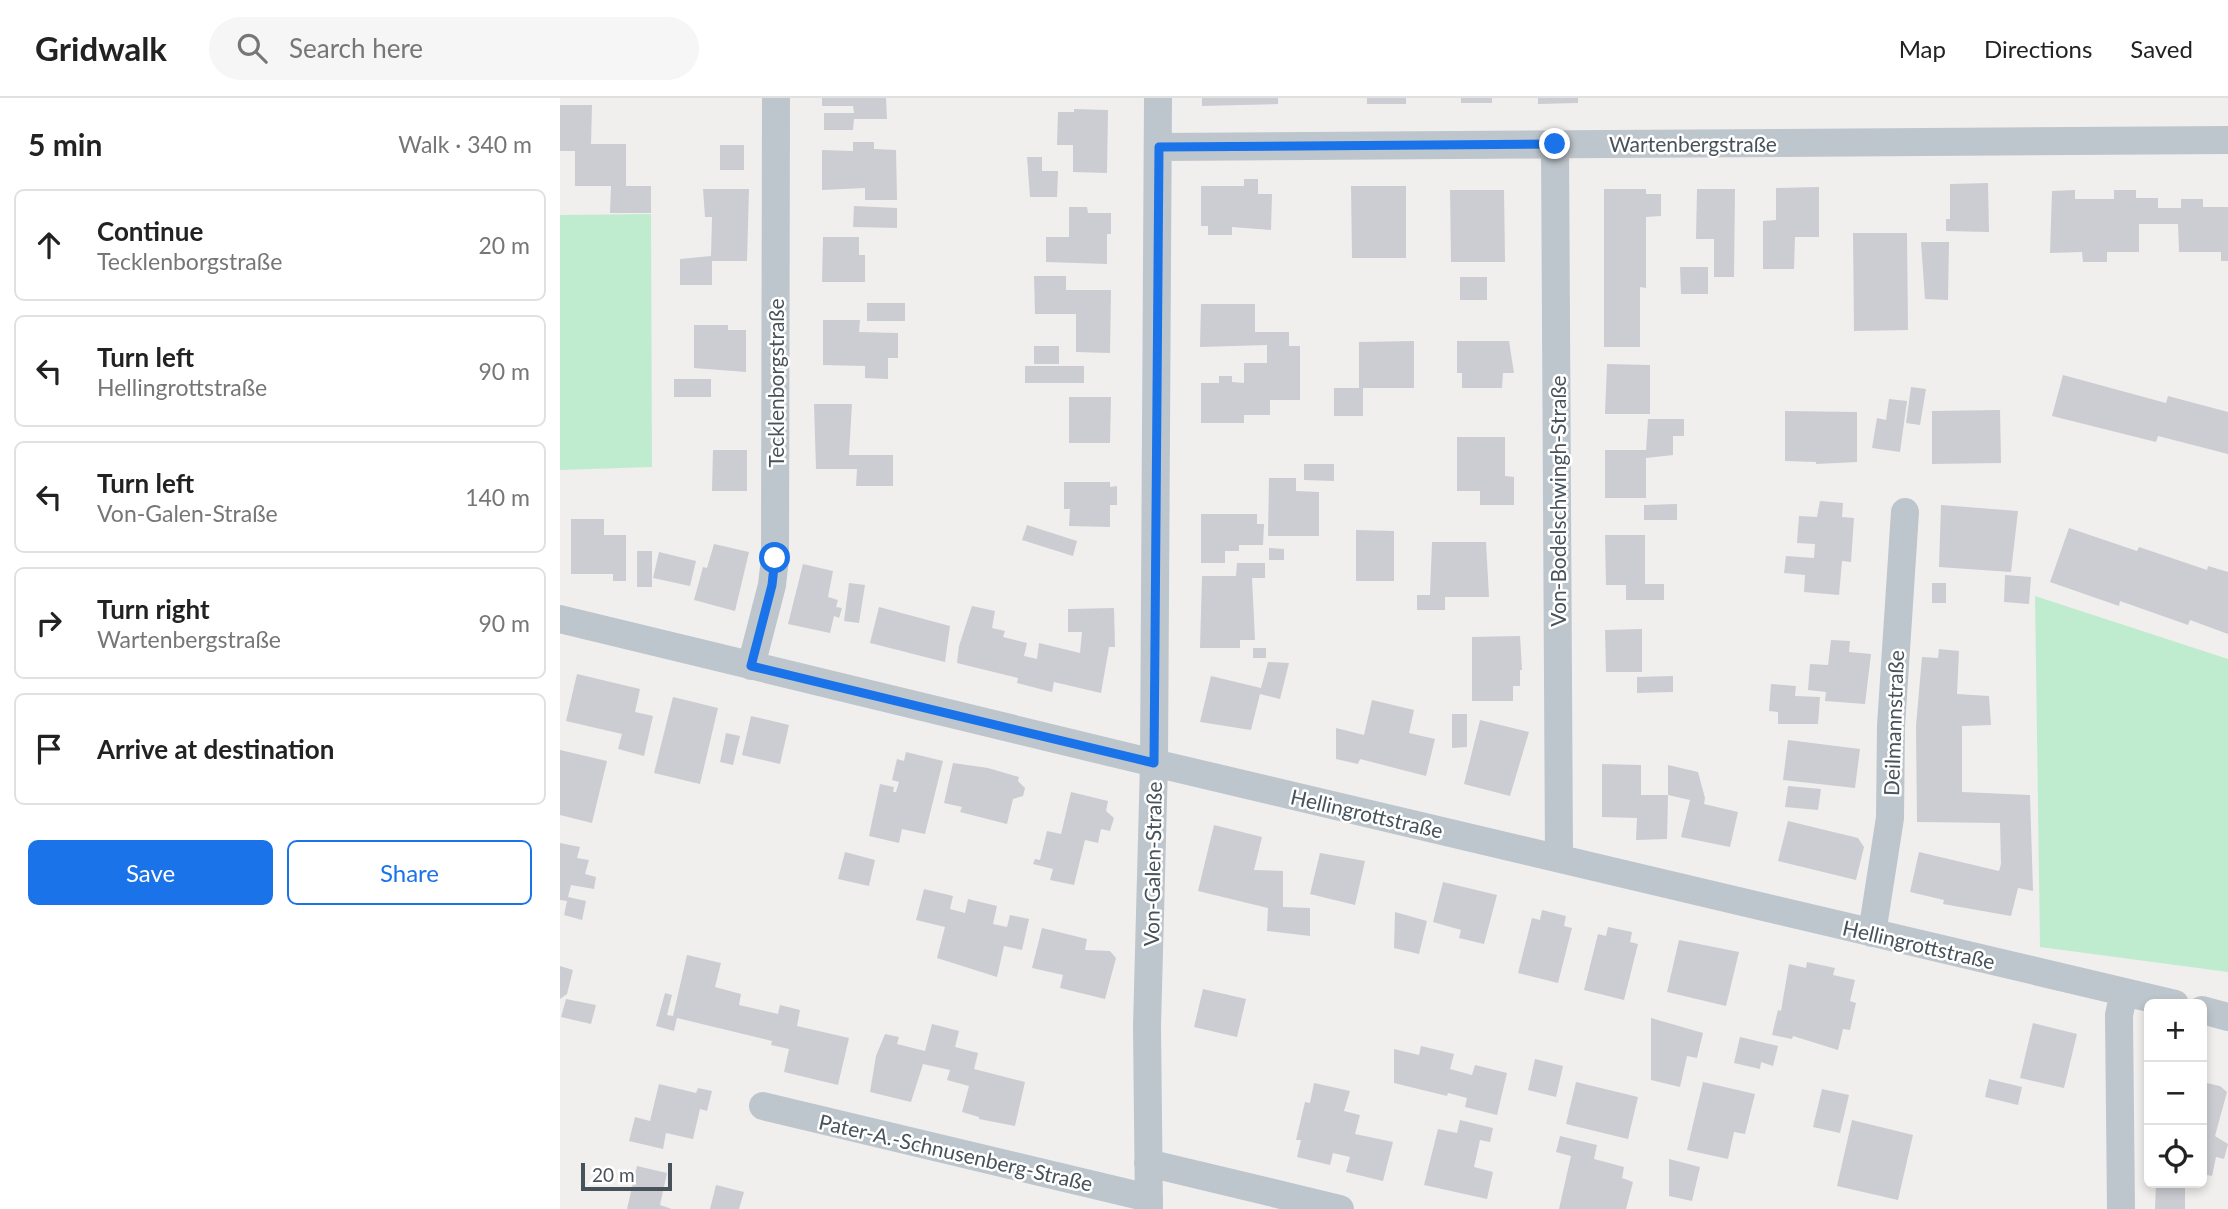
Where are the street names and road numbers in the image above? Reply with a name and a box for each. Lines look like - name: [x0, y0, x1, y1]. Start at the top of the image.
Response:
- street label: Wartenbergstraße: [1609, 131, 1777, 156]
- street label: Tecklenborgstraße: [763, 298, 788, 468]
- street label: Von-Bodelschwingh-Straße: [1545, 375, 1570, 627]
- street label: Deilmannstraße: [1878, 650, 1908, 796]
- street label: Von-Galen-Straße: [1138, 781, 1166, 947]
- street label: Hellingrottstraße: [1288, 783, 1446, 843]
- street label: Hellingrottstraße: [1840, 914, 1998, 974]
- street label: Pater-A.-Schnusenberg-Straße: [817, 1108, 1095, 1196]

